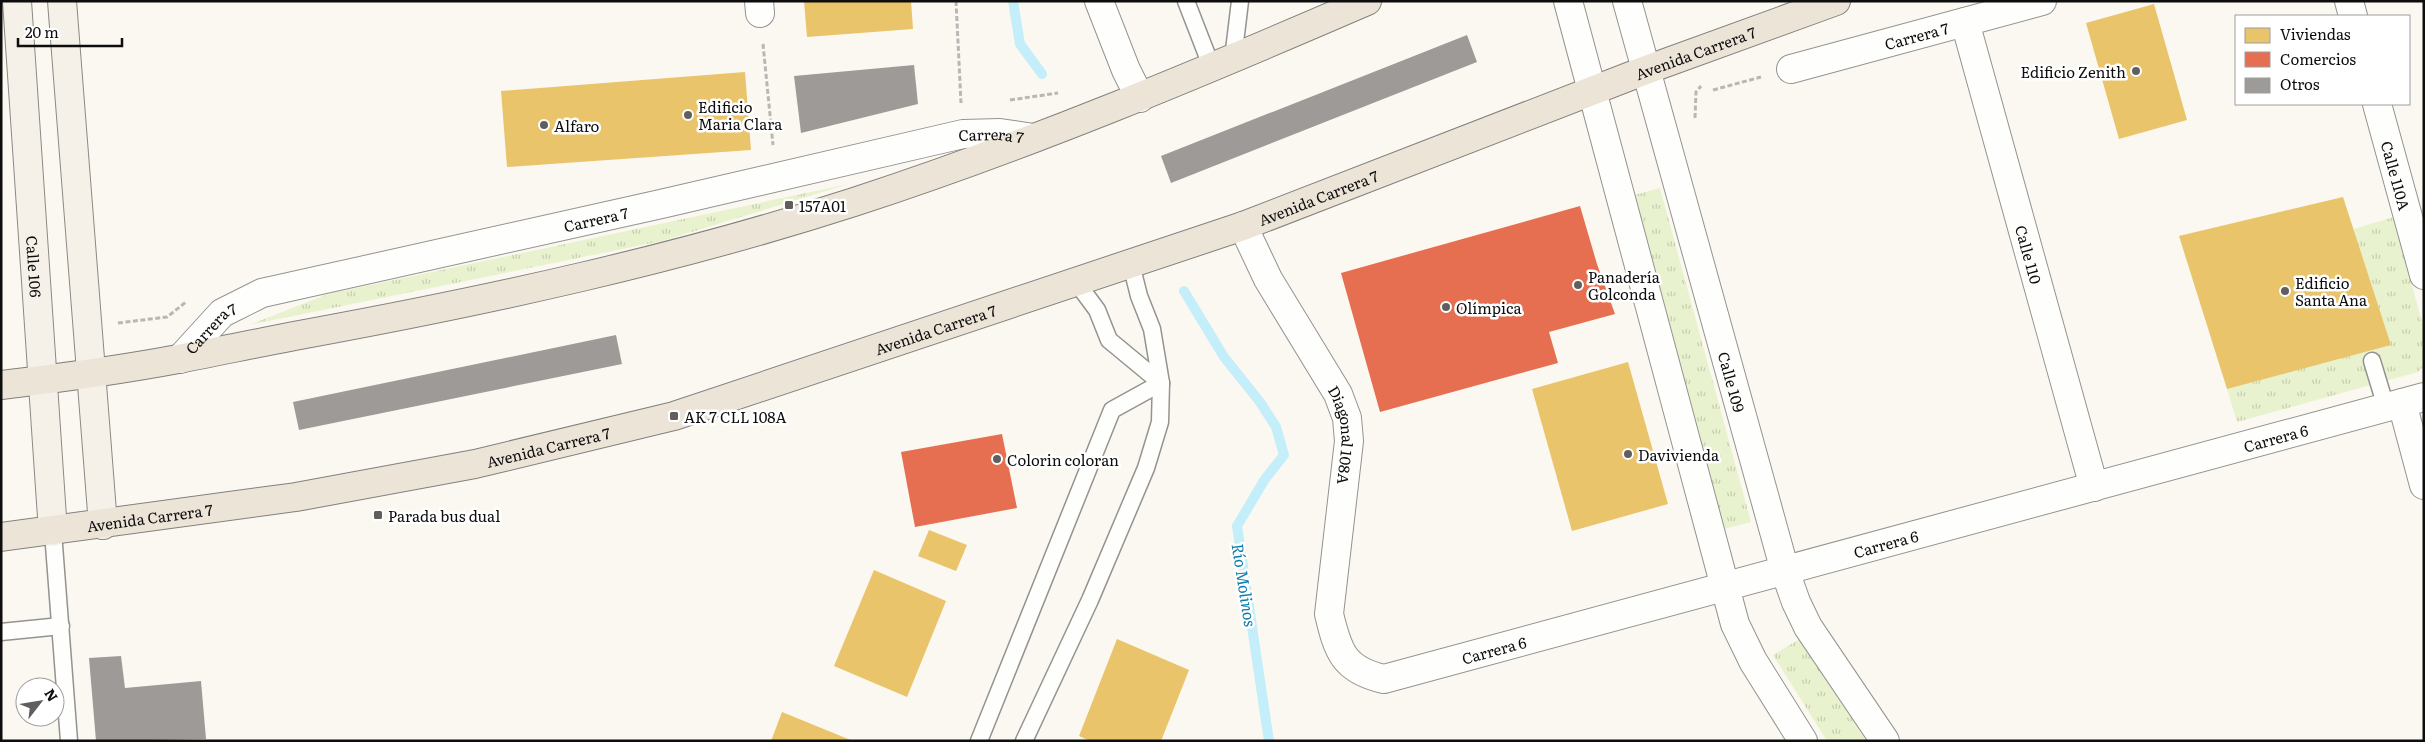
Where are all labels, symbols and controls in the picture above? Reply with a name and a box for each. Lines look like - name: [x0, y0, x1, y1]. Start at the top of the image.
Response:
- scale bar: [18, 15, 121, 47]
- street label: Carrera 7: [1882, 15, 1952, 55]
- legend: [2235, 15, 2410, 105]
- street label: Avenida Carrera 7: [1632, 19, 1759, 85]
- text: 20 m: [25, 20, 59, 43]
- text: Viviendas: [2280, 22, 2351, 45]
- text: Comercios: [2280, 47, 2356, 70]
- place label: Edificio Zenith: [2020, 60, 2126, 83]
- marker: Edificio Zenith: [2130, 65, 2142, 77]
- text: Otros: [2280, 72, 2320, 95]
- place label: Edificio Maria Clara: [698, 95, 783, 135]
- marker: Edificio Maria Clara: [682, 109, 694, 121]
- place label: Alfaro: [554, 114, 600, 137]
- marker: Alfaro: [538, 119, 550, 131]
- street label: Carrera 7: [958, 121, 1026, 148]
- street label: Calle 110A: [2376, 138, 2417, 213]
- street label: Avenida Carrera 7: [1255, 163, 1382, 230]
- place label: 157A01: [799, 194, 846, 217]
- marker: 157A01: [783, 199, 795, 211]
- street label: Carrera 7: [561, 200, 631, 237]
- street label: Calle 110: [2010, 222, 2049, 287]
- street label: Calle 106: [21, 235, 49, 298]
- place label: Panadería Golconda: [1588, 265, 1661, 305]
- place label: Edificio Santa Ana: [2295, 271, 2368, 311]
- marker: Panadería Golconda: [1572, 279, 1584, 291]
- marker: Edificio Santa Ana: [2279, 285, 2291, 297]
- street label: Carrera 7: [179, 296, 241, 359]
- place label: Olímpica: [1456, 296, 1522, 319]
- street label: Avenida Carrera 7: [872, 298, 1000, 360]
- marker: Olímpica: [1440, 301, 1452, 313]
- street label: Calle 109: [1713, 349, 1752, 415]
- street label: Diagonal 108A: [1324, 380, 1361, 486]
- place label: AK 7 CLL 108A: [684, 405, 787, 428]
- marker: AK 7 CLL 108A: [668, 410, 680, 422]
- street label: Carrera 6: [2241, 417, 2311, 457]
- street label: Avenida Carrera 7: [484, 420, 613, 472]
- place label: Davivienda: [1638, 443, 1720, 466]
- place label: Colorin coloran: [1007, 448, 1119, 471]
- marker: Davivienda: [1622, 448, 1634, 460]
- marker: Colorin coloran: [991, 453, 1003, 465]
- street label: Avenida Carrera 7: [85, 497, 214, 537]
- place label: Parada bus dual: [388, 504, 500, 527]
- marker: Parada bus dual: [372, 509, 384, 521]
- street label: Carrera 6: [1851, 523, 1921, 563]
- water label: Río Molinos: [1227, 541, 1263, 629]
- street label: Carrera 6: [1459, 629, 1529, 669]
- north arrow: [15, 677, 65, 727]
- text: N: [40, 685, 64, 705]

